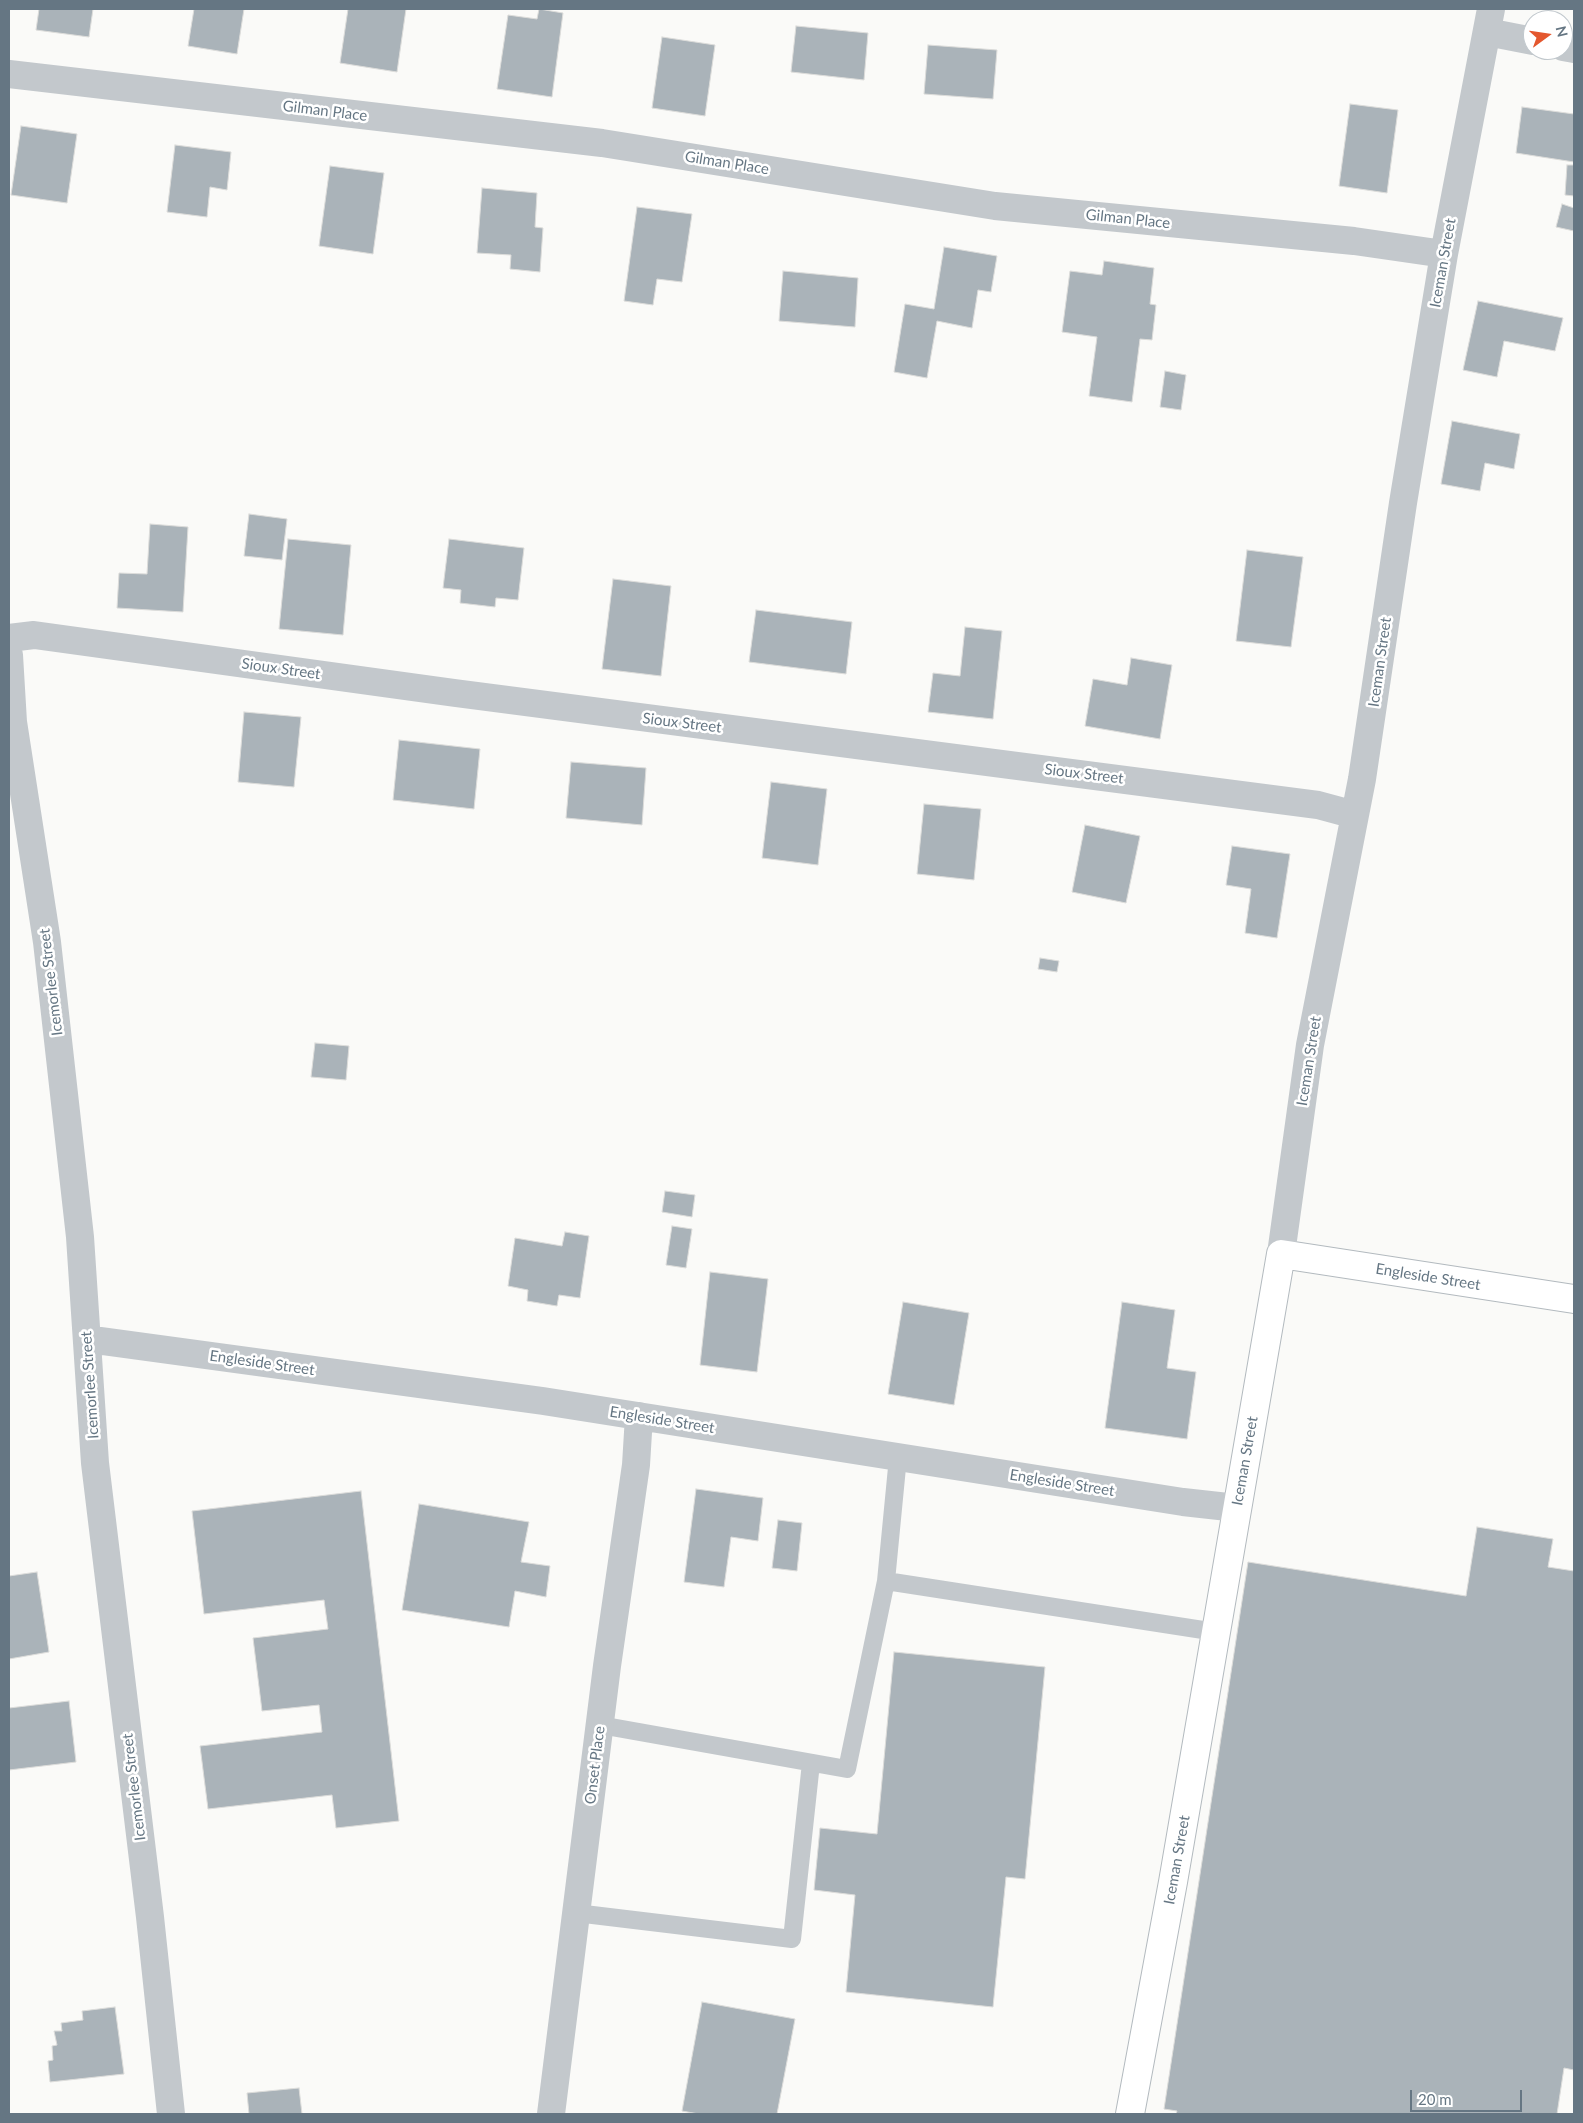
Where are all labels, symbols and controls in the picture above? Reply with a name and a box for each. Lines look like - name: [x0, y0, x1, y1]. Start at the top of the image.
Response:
- north arrow: [1523, 10, 1573, 60]
- text: N: [1553, 24, 1572, 39]
- street label: Gilman Place: [282, 97, 368, 125]
- street label: Gilman Place: [684, 147, 770, 179]
- street label: Gilman Place: [1085, 206, 1171, 232]
- street label: Iceman Street: [1426, 217, 1460, 309]
- street label: Iceman Street: [1365, 616, 1395, 708]
- street label: Sioux Street: [240, 655, 322, 683]
- street label: Sioux Street: [642, 709, 722, 737]
- street label: Sioux Street: [1044, 760, 1124, 788]
- street label: Icemorlee Street: [35, 927, 67, 1037]
- street label: Iceman Street: [1293, 1015, 1325, 1107]
- street label: Engleside Street: [1374, 1260, 1482, 1294]
- street label: Icemorlee Street: [77, 1331, 103, 1439]
- street label: Engleside Street: [208, 1347, 316, 1379]
- street label: Engleside Street: [608, 1403, 716, 1437]
- street label: Iceman Street: [1228, 1415, 1262, 1507]
- street label: Engleside Street: [1008, 1466, 1116, 1500]
- street label: Onset Place: [581, 1725, 609, 1805]
- street label: Icemorlee Street: [118, 1732, 150, 1842]
- street label: Iceman Street: [1160, 1814, 1194, 1906]
- scale bar: [1413, 2080, 1526, 2112]
- text: 20 m: [1418, 2090, 1452, 2108]

